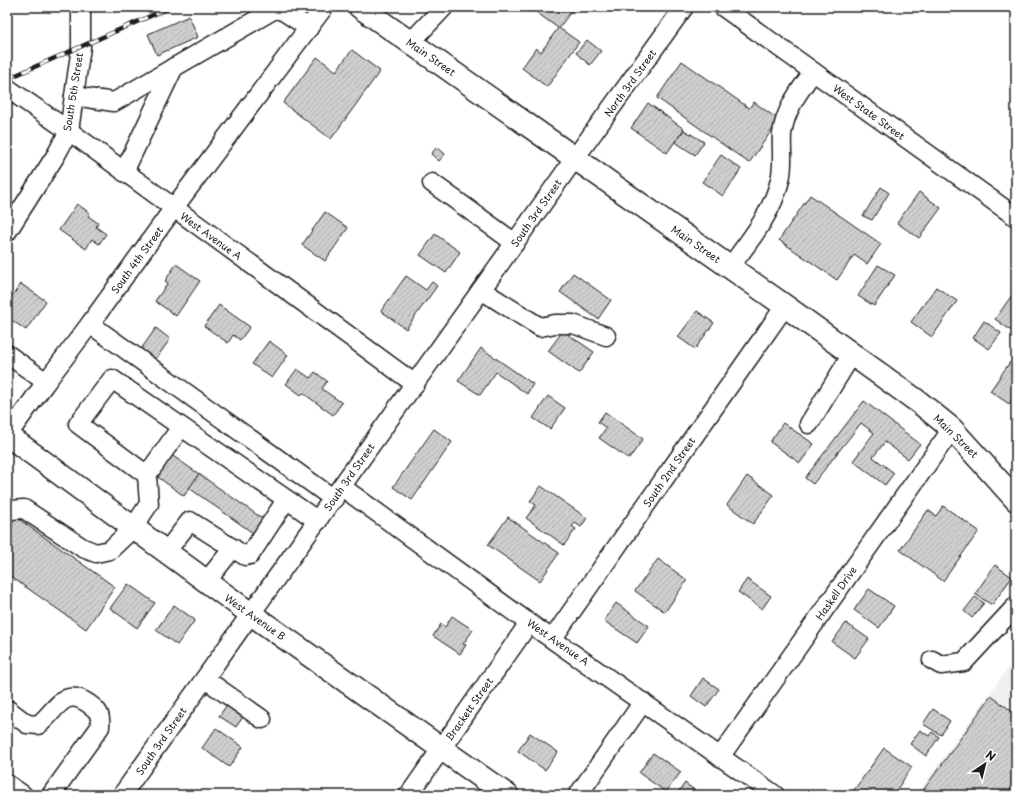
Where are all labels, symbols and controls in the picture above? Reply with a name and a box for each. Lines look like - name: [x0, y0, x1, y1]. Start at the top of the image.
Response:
- street label: Main Street: [404, 34, 459, 79]
- street label: North 3rd Street: [600, 46, 659, 120]
- street label: South 5th Street: [59, 52, 86, 132]
- street label: West State Street: [830, 80, 908, 143]
- street label: South 3rd Street: [507, 176, 565, 250]
- street label: West Avenue A: [177, 208, 245, 263]
- street label: Main Street: [669, 221, 724, 266]
- street label: South 4th Street: [107, 223, 166, 296]
- street label: Main Street: [931, 410, 982, 461]
- street label: South 2nd Street: [639, 434, 698, 510]
- street label: South 3rd Street: [320, 440, 378, 514]
- street label: Haskell Drive: [811, 563, 860, 623]
- street label: West Avenue B: [222, 590, 289, 643]
- street label: West Avenue A: [524, 615, 593, 669]
- street label: Brackett Street: [441, 674, 496, 743]
- street label: South 3rd Street: [132, 704, 190, 778]
- north arrow: [965, 744, 1005, 784]
- text: N: [983, 746, 1000, 765]

